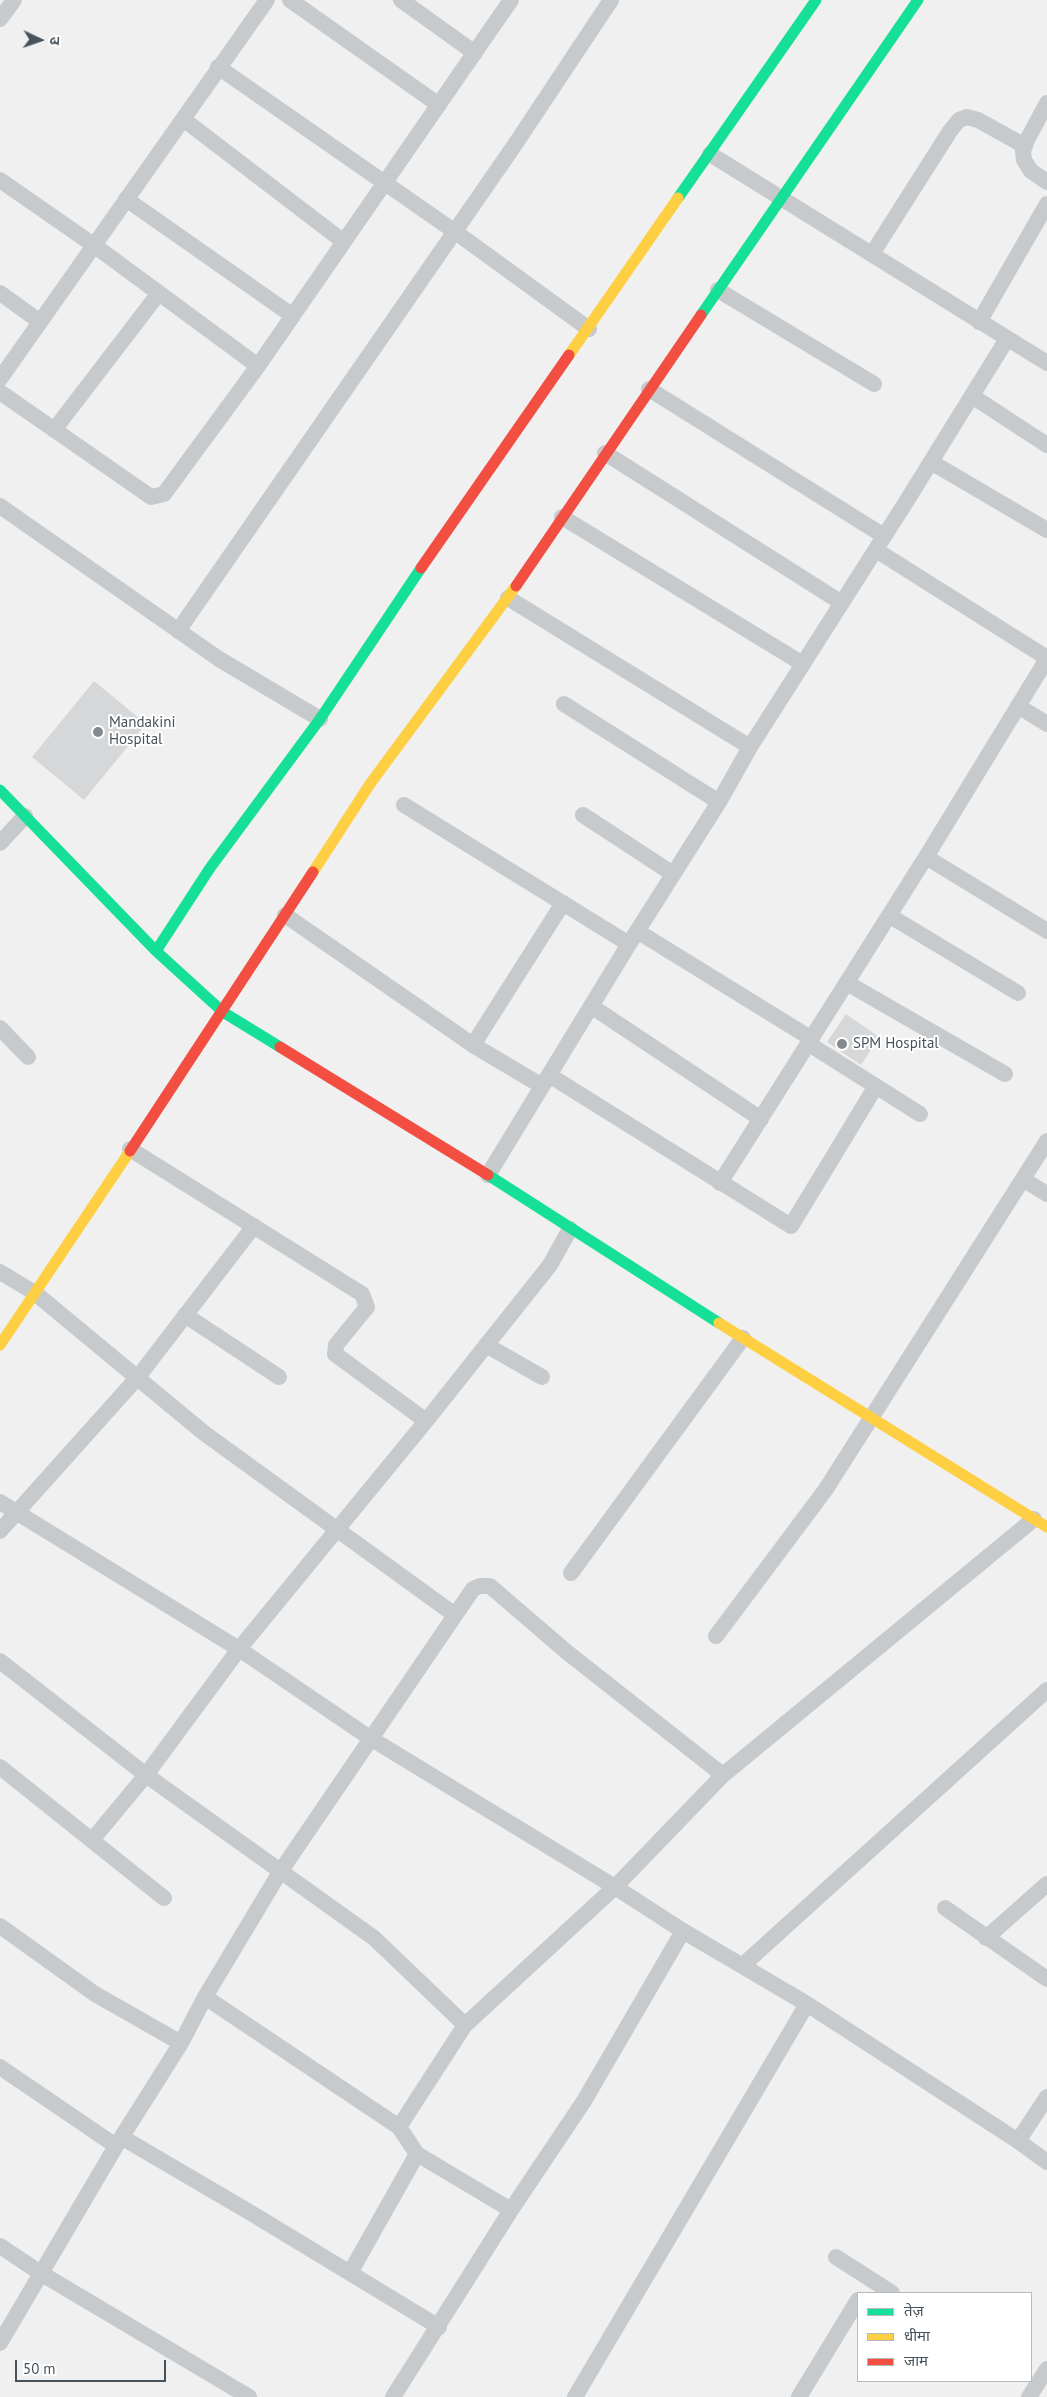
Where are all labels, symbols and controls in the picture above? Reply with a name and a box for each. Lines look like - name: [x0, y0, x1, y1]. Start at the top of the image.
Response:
- north arrow: [15, 15, 65, 65]
- text: उ: [46, 36, 64, 45]
- place label: Mandakini Hospital: [109, 714, 175, 749]
- marker: Mandakini Hospital: [91, 725, 105, 739]
- place label: SPM Hospital: [853, 1035, 939, 1053]
- marker: SPM Hospital: [835, 1037, 849, 1051]
- legend: [857, 2292, 1032, 2382]
- text: तेज़: [904, 2301, 924, 2320]
- text: धीमा: [904, 2326, 930, 2345]
- scale bar: [18, 2350, 169, 2382]
- text: जाम: [904, 2351, 928, 2370]
- text: 50 m: [23, 2359, 56, 2378]

